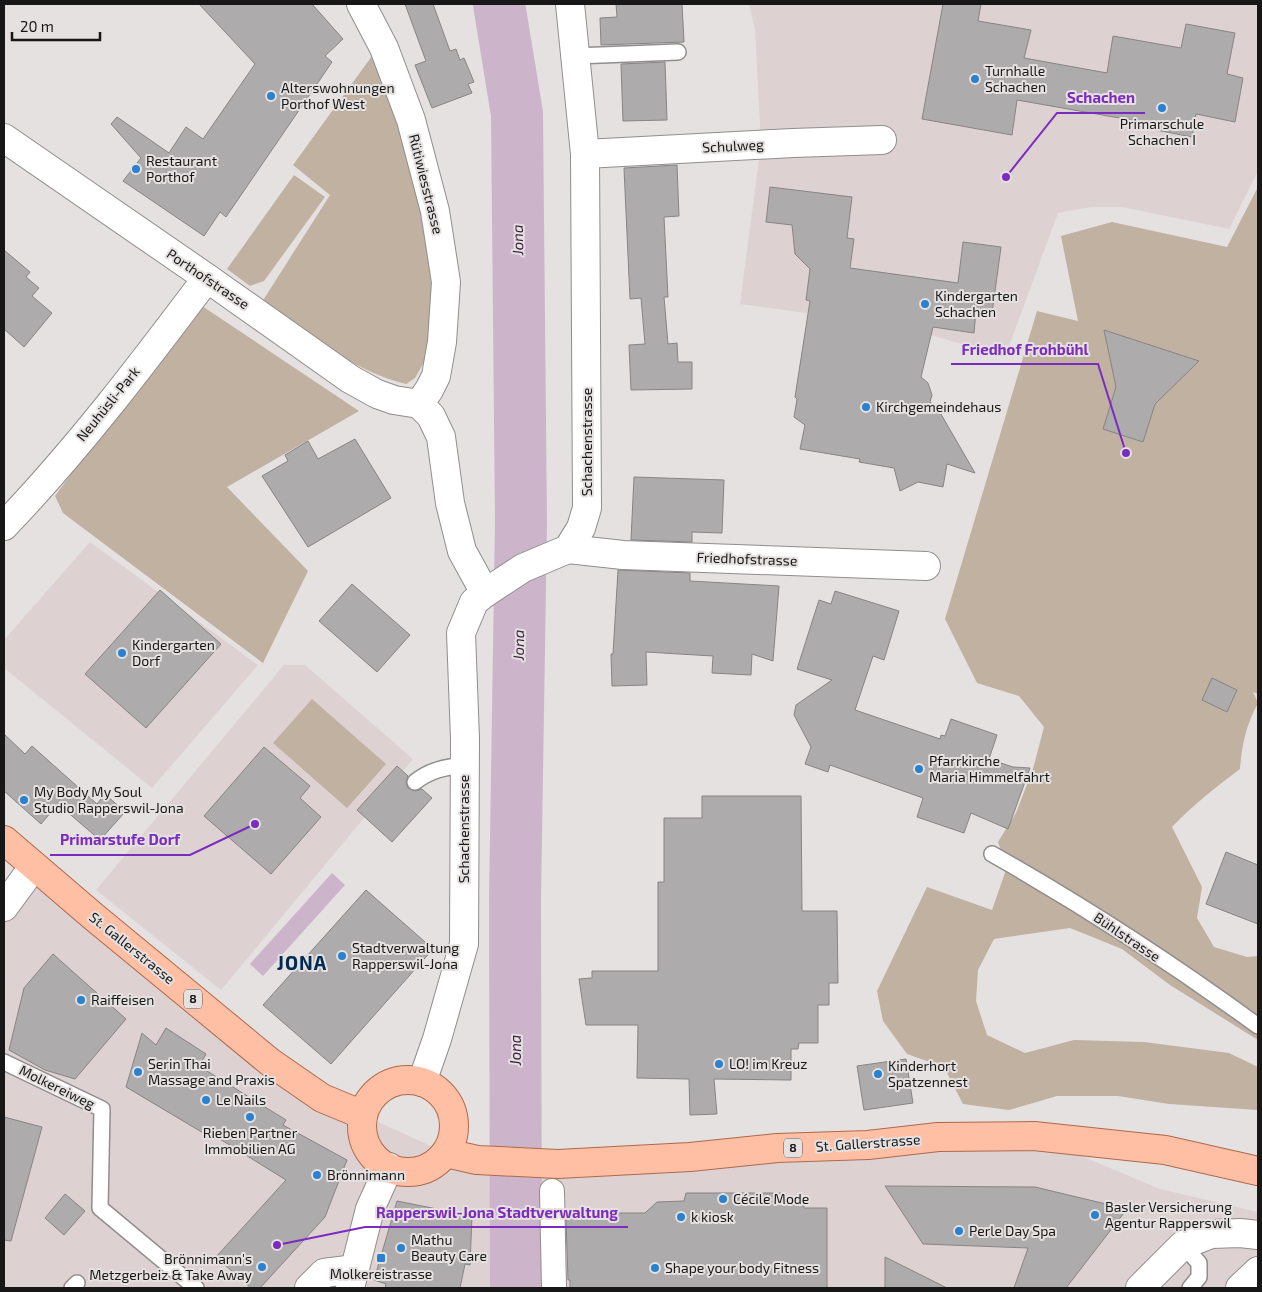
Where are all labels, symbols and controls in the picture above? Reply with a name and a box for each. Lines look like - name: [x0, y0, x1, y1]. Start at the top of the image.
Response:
- scale bar: [12, 10, 100, 42]
- text: 20 m: [20, 17, 54, 35]
- place label: Turnhalle Schachen: [985, 62, 1046, 95]
- marker: Turnhalle Schachen: [969, 73, 981, 85]
- place label: Alterswohnungen Porthof West: [281, 79, 395, 112]
- callout: Schachen: [1057, 83, 1145, 113]
- text: Schachen: [1067, 88, 1135, 106]
- marker: Alterswohnungen Porthof West: [265, 90, 277, 102]
- marker: Primarschule Schachen I: [1156, 102, 1168, 114]
- place label: Primarschule Schachen I: [1120, 115, 1204, 148]
- street label: Rütiwiesstrasse: [406, 132, 447, 236]
- street label: Schulweg: [702, 135, 764, 156]
- place label: Restaurant Porthof: [146, 152, 217, 185]
- marker: Restaurant Porthof: [130, 163, 142, 175]
- water label: Jona: [508, 224, 526, 257]
- street label: Porthofstrasse: [164, 245, 253, 312]
- place label: Kindergarten Schachen: [935, 287, 1018, 320]
- marker: Kindergarten Schachen: [919, 298, 931, 310]
- callout: Friedhof Frohbühl: [951, 334, 1098, 364]
- text: Friedhof Frohbühl: [962, 340, 1089, 358]
- street label: Neuhüsli-Park: [72, 363, 143, 444]
- street label: Schachenstrasse: [578, 388, 595, 496]
- place label: Kirchgemeindehaus: [876, 398, 1001, 415]
- marker: Kirchgemeindehaus: [860, 401, 872, 413]
- street label: Friedhofstrasse: [696, 548, 798, 569]
- water label: Jona: [509, 629, 527, 662]
- place label: Kindergarten Dorf: [132, 636, 215, 669]
- marker: Kindergarten Dorf: [116, 647, 128, 659]
- place label: Pfarrkirche Maria Himmelfahrt: [929, 752, 1050, 785]
- marker: Pfarrkirche Maria Himmelfahrt: [913, 763, 925, 775]
- street label: Schachenstrasse: [455, 775, 472, 883]
- place label: My Body My Soul Studio Rapperswil-Jona: [34, 783, 184, 816]
- marker: My Body My Soul Studio Rapperswil-Jona: [18, 794, 30, 806]
- callout: Primarstufe Dorf: [50, 825, 190, 855]
- text: Primarstufe Dorf: [60, 830, 181, 848]
- street label: St. Gallerstrasse: [86, 908, 178, 987]
- street label: Bühlstrasse: [1091, 908, 1164, 965]
- place label: Stadtverwaltung Rapperswil-Jona: [352, 939, 459, 972]
- marker: Stadtverwaltung Rapperswil-Jona: [336, 950, 348, 962]
- district label: JONA: [277, 951, 327, 974]
- road number: 8: [184, 990, 202, 1009]
- place label: Raiffeisen: [91, 991, 154, 1008]
- marker: Raiffeisen: [75, 994, 87, 1006]
- water label: Jona: [506, 1035, 524, 1066]
- place label: Serin Thai Massage and Praxis: [148, 1055, 275, 1088]
- place label: LO! im Kreuz: [729, 1055, 807, 1072]
- place label: Kinderhort Spatzennest: [888, 1057, 968, 1090]
- marker: LO! im Kreuz: [713, 1058, 725, 1070]
- street label: Molkereiweg: [17, 1061, 98, 1112]
- marker: Serin Thai Massage and Praxis: [132, 1066, 144, 1078]
- marker: Kinderhort Spatzennest: [872, 1068, 884, 1080]
- place label: Le Nails: [216, 1091, 266, 1108]
- marker: Le Nails: [200, 1094, 212, 1106]
- marker: Rieben Partner Immobilien AG: [244, 1111, 256, 1123]
- place label: Rieben Partner Immobilien AG: [203, 1124, 298, 1157]
- street label: St. Gallerstrasse: [815, 1130, 921, 1155]
- road number: 8: [784, 1138, 802, 1158]
- place label: Brönnimann: [327, 1166, 405, 1183]
- marker: Brönnimann: [311, 1169, 323, 1181]
- place label: Cécile Mode: [733, 1190, 809, 1207]
- marker: Cécile Mode: [717, 1193, 729, 1205]
- callout: Rapperswil-Jona Stadtverwaltung: [365, 1197, 628, 1227]
- place label: Basler Versicherung Agentur Rapperswil: [1105, 1198, 1232, 1231]
- text: Rapperswil-Jona Stadtverwaltung: [376, 1203, 618, 1221]
- place label: k kiosk: [691, 1208, 734, 1225]
- marker: Basler Versicherung Agentur Rapperswil: [1089, 1209, 1101, 1221]
- marker: k kiosk: [675, 1211, 687, 1223]
- place label: Perle Day Spa: [969, 1222, 1056, 1239]
- marker: Perle Day Spa: [953, 1225, 965, 1237]
- place label: Mathu Beauty Care: [411, 1231, 487, 1264]
- marker: Mathu Beauty Care: [395, 1242, 407, 1254]
- place label: Brönnimann's Metzgerbeiz & Take Away: [89, 1250, 253, 1283]
- marker: Molkereistrasse: [375, 1252, 387, 1264]
- place label: Shape your body Fitness: [665, 1259, 819, 1276]
- marker: Brönnimann's Metzgerbeiz & Take Away: [256, 1261, 268, 1273]
- marker: Shape your body Fitness: [649, 1262, 661, 1274]
- place label: Molkereistrasse: [330, 1265, 432, 1282]

